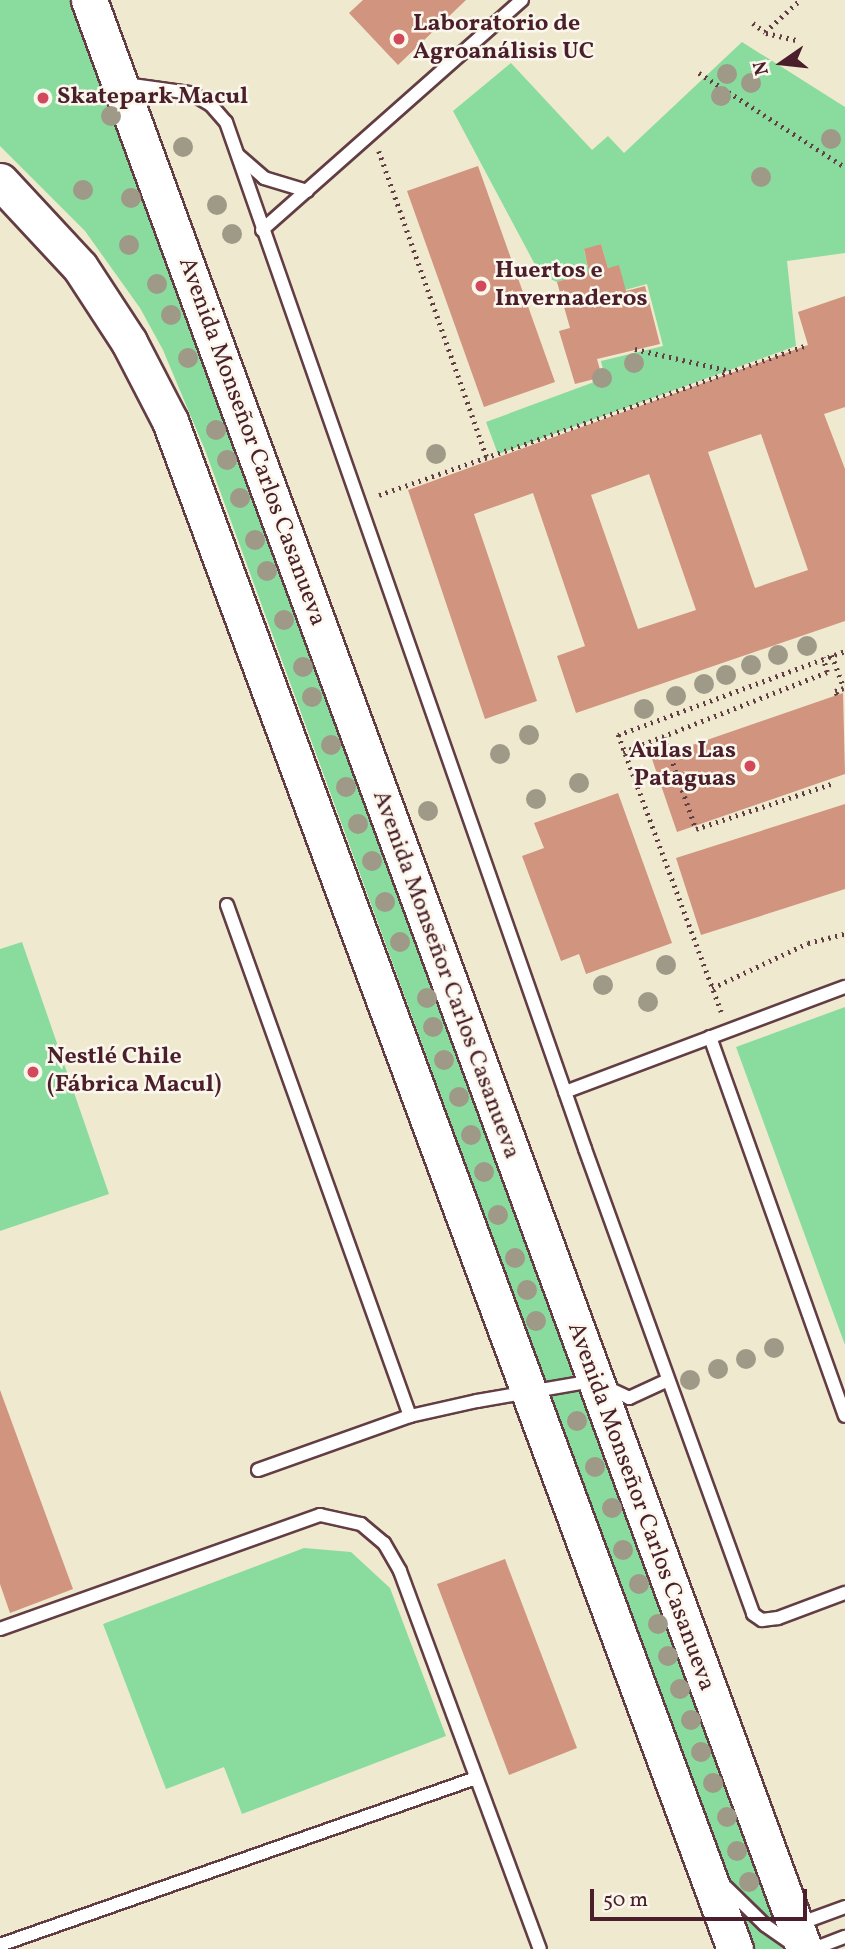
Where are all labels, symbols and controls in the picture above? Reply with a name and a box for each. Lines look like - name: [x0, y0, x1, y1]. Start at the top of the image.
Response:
- place label: Laboratorio de Agroanálisis UC: [413, 11, 594, 67]
- north arrow: [747, 28, 817, 98]
- marker: Laboratorio de Agroanálisis UC: [391, 31, 407, 47]
- text: N: [747, 58, 776, 78]
- place label: Skatepark Macul: [57, 84, 248, 112]
- marker: Skatepark Macul: [35, 90, 51, 106]
- street label: Avenida Monseñor Carlos Casanueva: [171, 254, 331, 630]
- place label: Huertos e Invernaderos: [495, 258, 648, 314]
- marker: Huertos e Invernaderos: [473, 278, 489, 294]
- place label: Aulas Las Pataguas: [629, 738, 736, 794]
- marker: Aulas Las Pataguas: [742, 758, 758, 774]
- street label: Avenida Monseñor Carlos Casanueva: [365, 787, 525, 1163]
- place label: Nestlé Chile (Fábrica Macul): [47, 1044, 222, 1100]
- marker: Nestlé Chile (Fábrica Macul): [25, 1064, 41, 1080]
- street label: Avenida Monseñor Carlos Casanueva: [560, 1319, 720, 1695]
- scale bar: [593, 1876, 810, 1920]
- text: 50 m: [603, 1886, 648, 1915]

